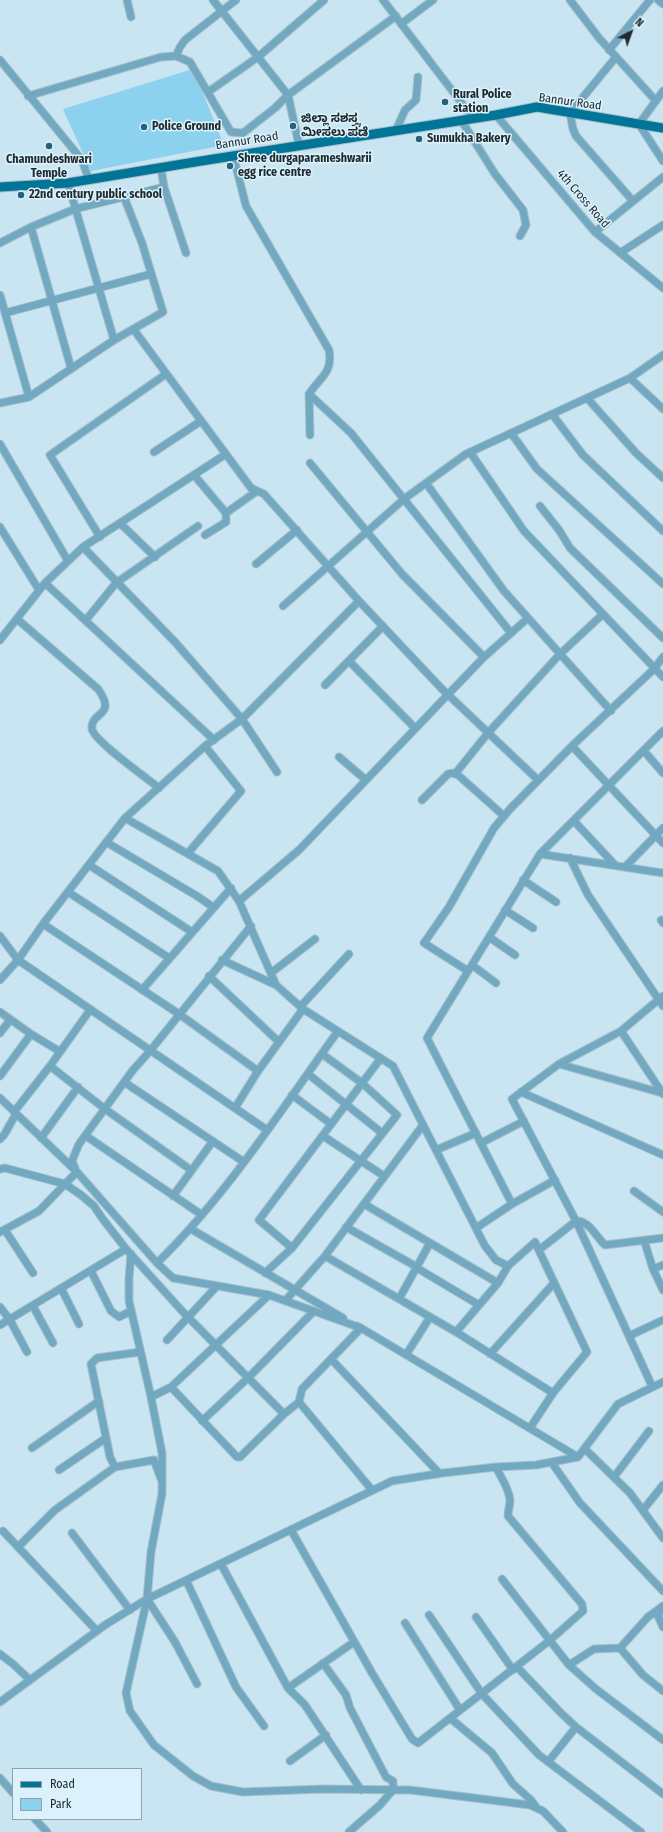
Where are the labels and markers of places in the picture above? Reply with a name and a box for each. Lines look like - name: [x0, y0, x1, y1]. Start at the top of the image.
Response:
- place label: Rural Police station: [453, 88, 512, 116]
- marker: Rural Police station: [440, 97, 450, 107]
- place label: ಜಿಲ್ಲಾ ಸಶಸ್ತ್ರ ಮೀಸಲು ಪಡೆ: [301, 112, 368, 140]
- place label: Police Ground: [152, 120, 221, 134]
- marker: ಜಿಲ್ಲಾ ಸಶಸ್ತ್ರ ಮೀಸಲು ಪಡೆ: [288, 121, 298, 131]
- marker: Police Ground: [139, 122, 149, 132]
- place label: Sumukha Bakery: [427, 132, 511, 146]
- marker: Sumukha Bakery: [414, 134, 424, 144]
- marker: Chamundeshwari Temple: [44, 141, 54, 151]
- place label: Shree durgaparameshwarii egg rice centre: [238, 152, 372, 180]
- place label: Chamundeshwari Temple: [6, 153, 92, 181]
- marker: Shree durgaparameshwarii egg rice centre: [225, 161, 235, 171]
- place label: 22nd century public school: [29, 188, 162, 202]
- marker: 22nd century public school: [16, 190, 26, 200]

